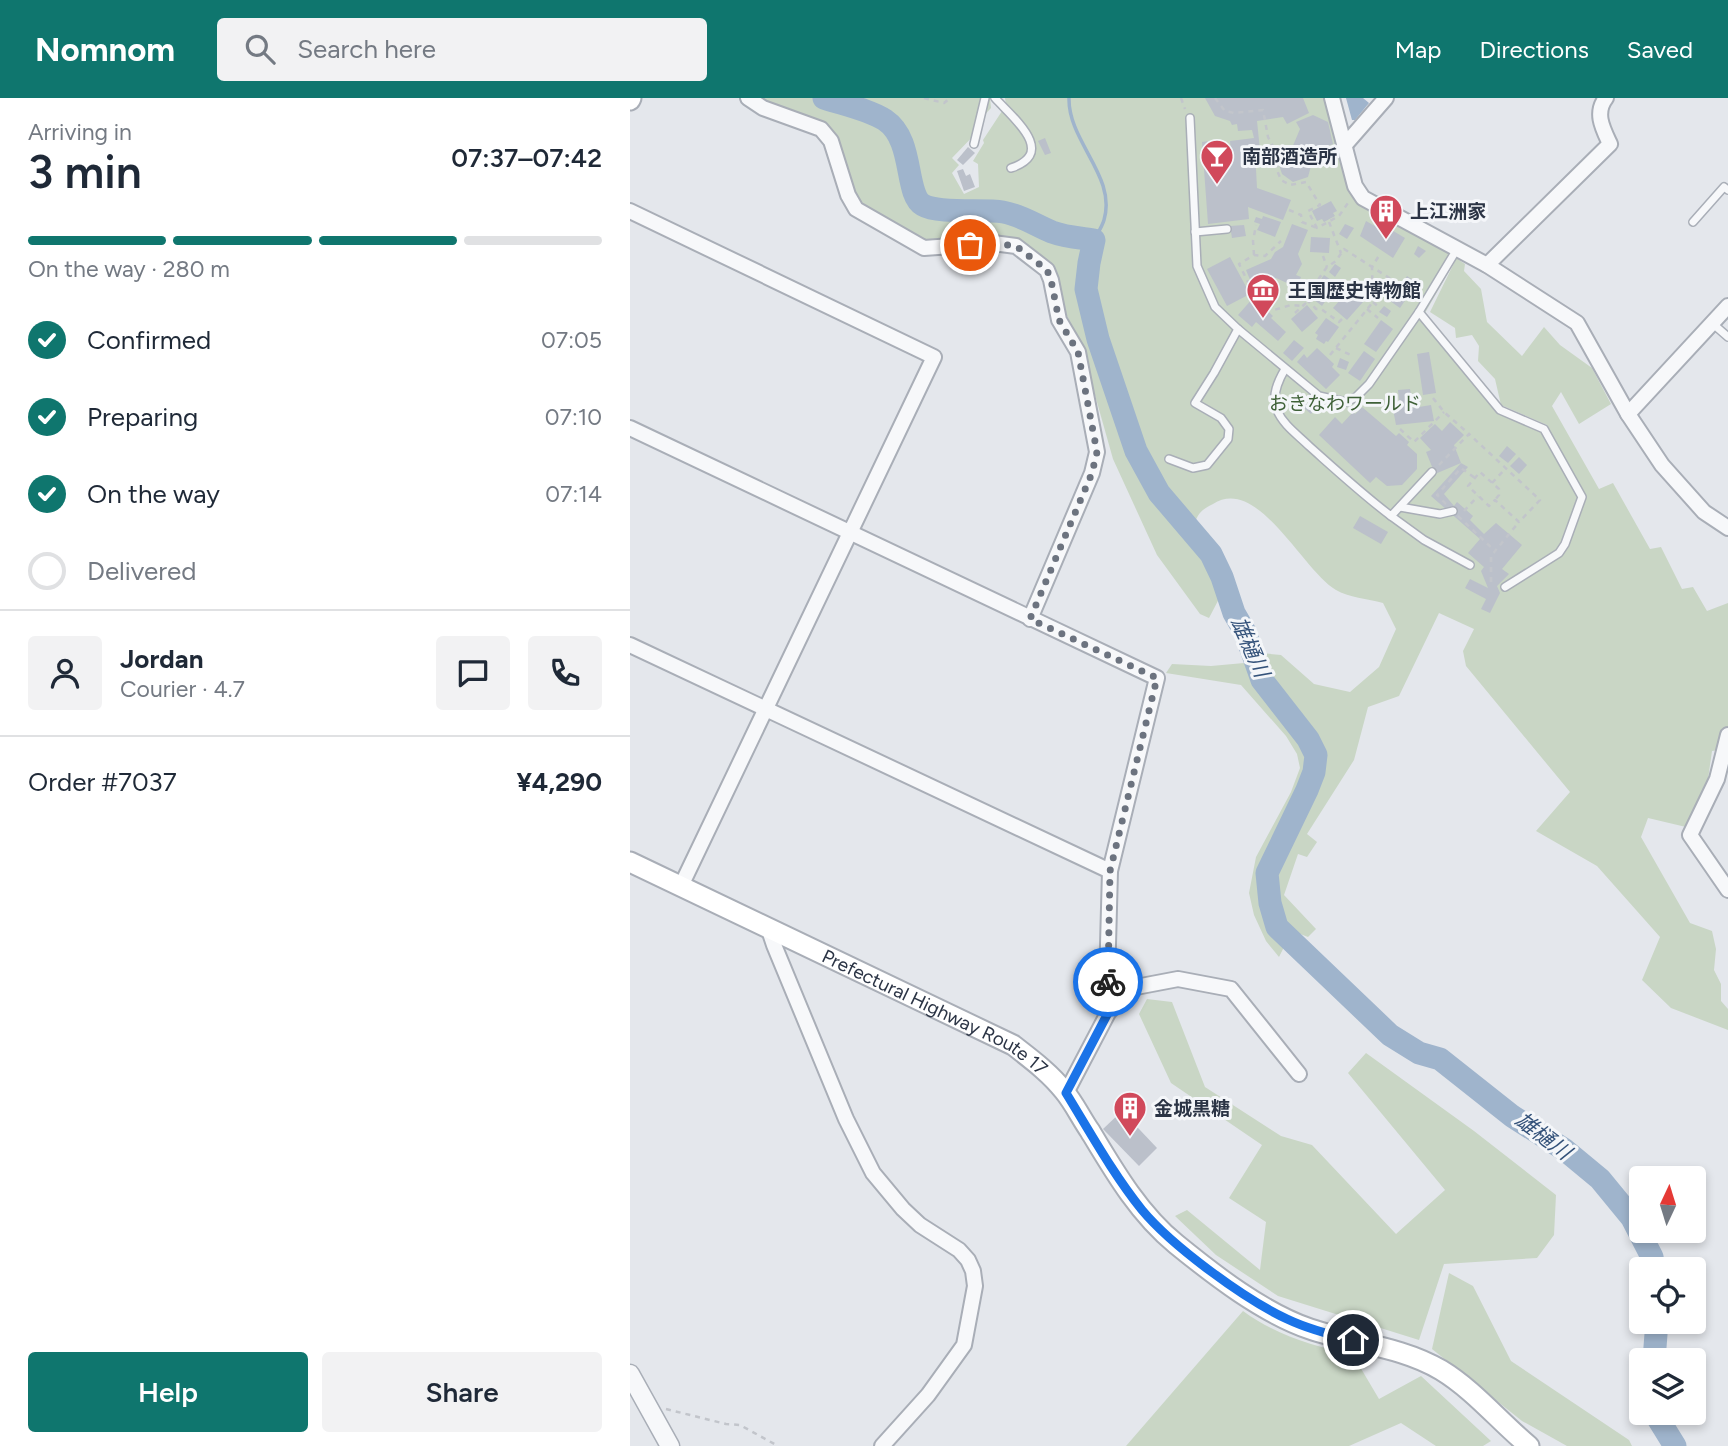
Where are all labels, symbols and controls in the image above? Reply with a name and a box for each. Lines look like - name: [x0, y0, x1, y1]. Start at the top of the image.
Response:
- search box: [217, 18, 707, 81]
- text: Nomnom: [35, 30, 175, 69]
- icon: search: [241, 30, 279, 68]
- text: Search here: [297, 33, 436, 65]
- text: Map: [1395, 35, 1441, 64]
- text: Directions: [1479, 35, 1589, 64]
- text: Saved: [1627, 35, 1693, 64]
- text: Arriving in: [28, 118, 132, 146]
- bar icon: 南部酒造所: [1198, 137, 1236, 186]
- text: 07:37–07:42: [451, 142, 602, 174]
- text: 3 min: [28, 144, 142, 200]
- place label: 南部酒造所: [1242, 145, 1337, 168]
- building icon: 上江洲家: [1367, 192, 1405, 241]
- place label: 上江洲家: [1410, 200, 1486, 223]
- pin: [940, 215, 1000, 275]
- icon: bag: [951, 226, 989, 264]
- text: On the way · 280 m: [28, 255, 230, 283]
- museum icon: 王国歴史博物館: [1244, 271, 1282, 320]
- place label: 王国歴史博物館: [1288, 279, 1421, 302]
- icon: check: [28, 321, 66, 359]
- text: Confirmed: [87, 324, 211, 356]
- text: 07:05: [541, 326, 602, 354]
- park label: おきなわワールド: [1269, 392, 1421, 415]
- icon: check: [28, 398, 66, 436]
- text: Preparing: [87, 401, 198, 433]
- text: 07:10: [545, 403, 602, 431]
- icon: check: [28, 475, 66, 513]
- text: On the way: [87, 478, 220, 510]
- text: 07:14: [545, 480, 602, 508]
- text: Delivered: [87, 555, 196, 587]
- water label: 雄樋川: [1226, 613, 1276, 682]
- button: person: [28, 636, 102, 710]
- button: chat: [436, 636, 510, 710]
- button: phone: [528, 636, 602, 710]
- text: Jordan: [120, 643, 203, 675]
- text: Courier · 4.7: [120, 675, 245, 703]
- text: Order #7037: [28, 766, 177, 798]
- text: ¥4,290: [516, 766, 602, 798]
- street label: Prefectural Highway Route 17: [818, 944, 1052, 1080]
- courier: [1073, 947, 1143, 1017]
- icon: bike: [1089, 963, 1127, 1001]
- building icon: 金城黒糖: [1111, 1089, 1149, 1138]
- place label: 金城黒糖: [1154, 1097, 1230, 1120]
- water label: 雄樋川: [1511, 1107, 1578, 1166]
- north arrow: [1629, 1166, 1706, 1242]
- map controls: [1629, 1166, 1706, 1425]
- button: locate: [1629, 1257, 1706, 1334]
- pin: [1323, 1310, 1383, 1370]
- icon: home: [1334, 1321, 1372, 1359]
- button: layers: [1629, 1348, 1706, 1425]
- button: Help: [28, 1352, 308, 1432]
- button: Share: [322, 1352, 602, 1432]

